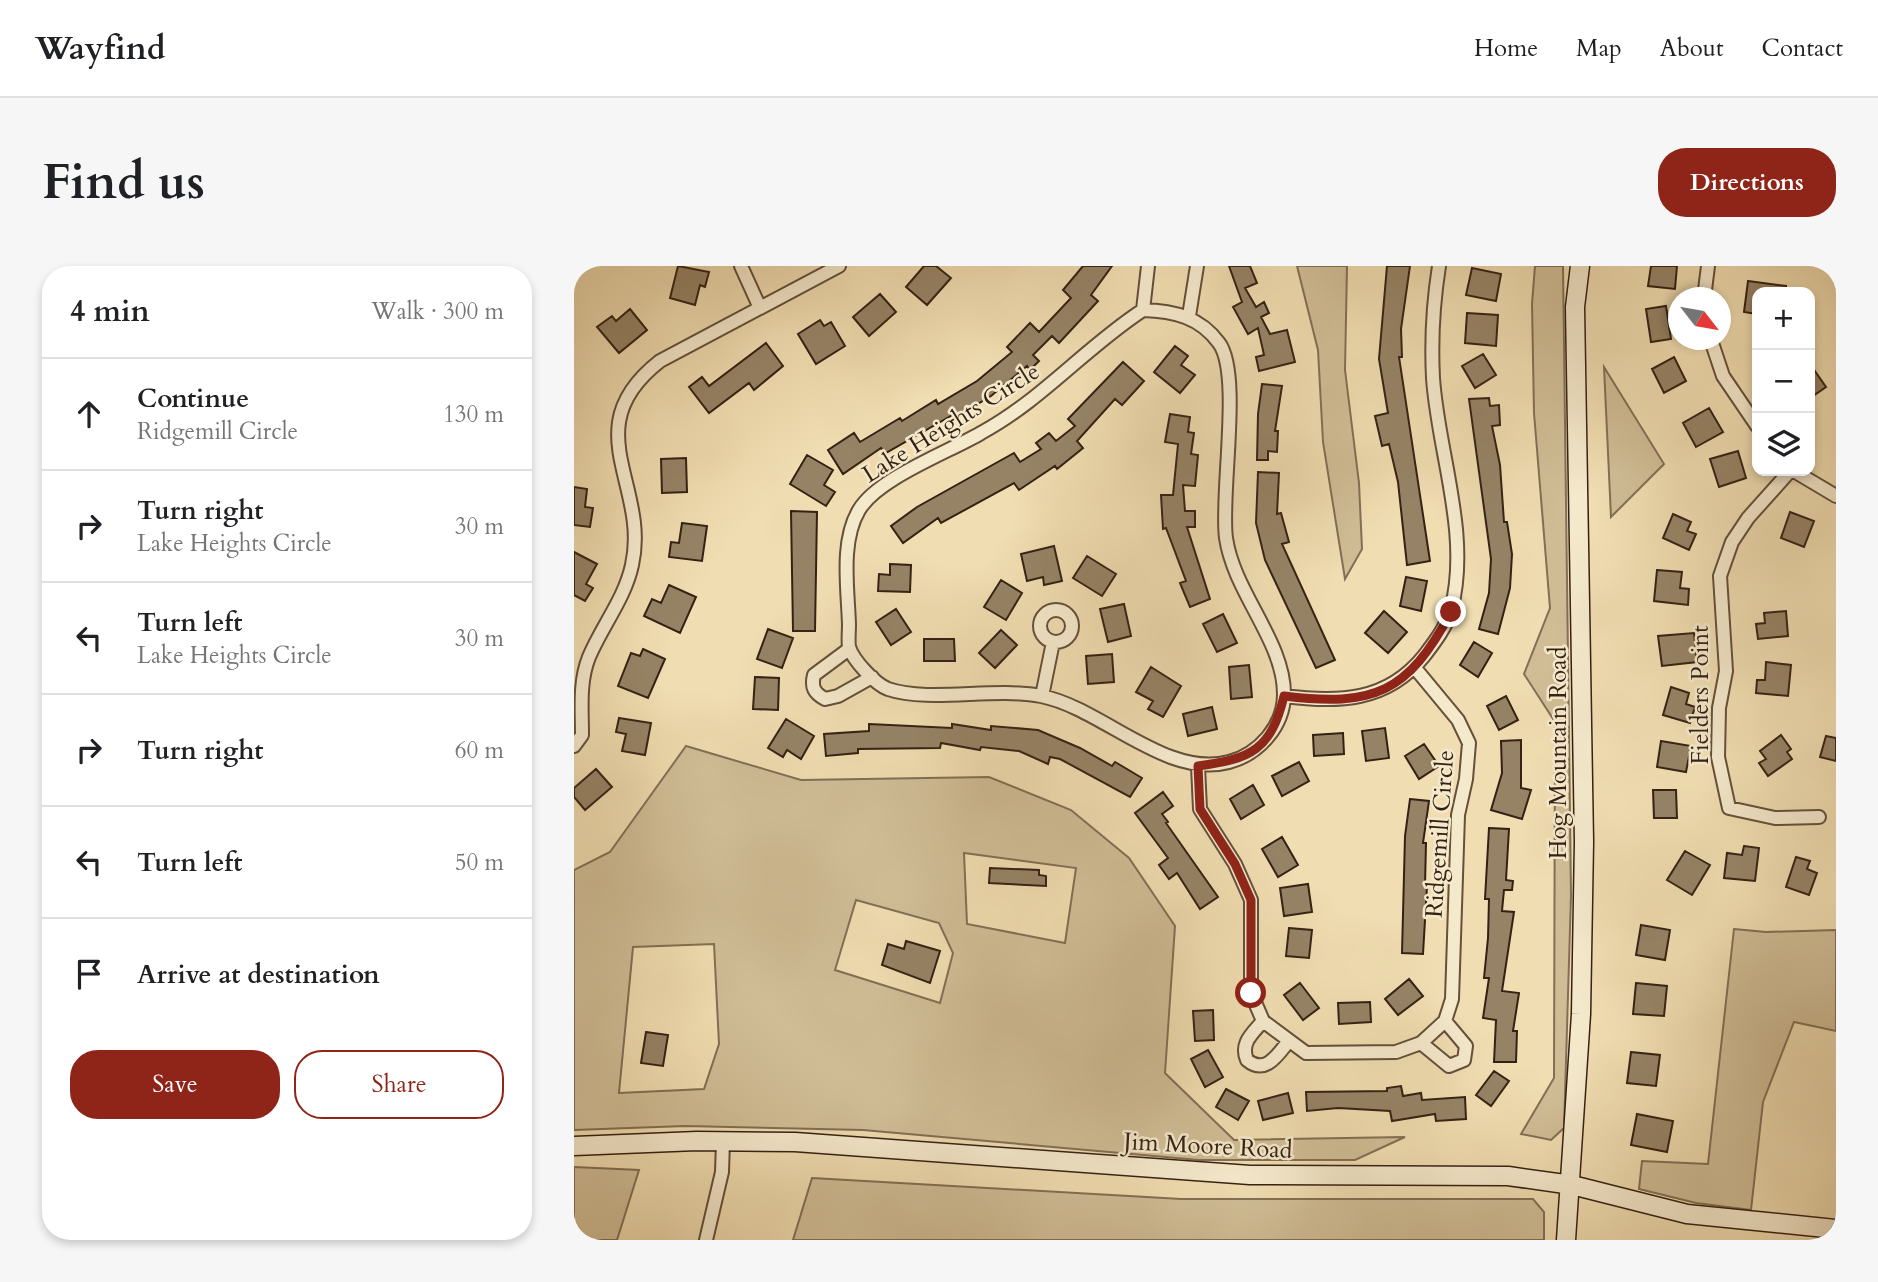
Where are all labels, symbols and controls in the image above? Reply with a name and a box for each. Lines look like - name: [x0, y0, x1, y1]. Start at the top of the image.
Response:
- text: Wayfind: [35, 26, 166, 71]
- text: Home: [1474, 32, 1538, 65]
- text: Map: [1576, 32, 1622, 65]
- text: About: [1660, 32, 1724, 65]
- text: Contact: [1762, 32, 1843, 65]
- button: Directions: [1658, 148, 1836, 217]
- text: Find us: [42, 149, 205, 216]
- north arrow: [1668, 287, 1731, 350]
- map controls: [1752, 287, 1815, 476]
- button: +: [1752, 287, 1815, 350]
- text: 4 min: [70, 291, 150, 332]
- text: Walk · 300 m: [371, 296, 504, 327]
- button: −: [1752, 350, 1815, 413]
- street label: Lake Heights Circle: [856, 355, 1046, 491]
- text: Continue: [137, 381, 249, 416]
- icon: ahead: [70, 395, 108, 433]
- text: 130 m: [443, 399, 504, 430]
- button: layers: [1752, 413, 1815, 476]
- text: Ridgemill Circle: [137, 416, 298, 447]
- text: Turn right: [137, 493, 264, 528]
- icon: right: [70, 507, 108, 545]
- text: 30 m: [455, 511, 504, 542]
- text: Lake Heights Circle: [137, 528, 332, 559]
- route end: [1435, 596, 1466, 627]
- text: Turn left: [137, 605, 242, 640]
- icon: left: [70, 619, 108, 657]
- text: 30 m: [455, 623, 504, 654]
- street label: Fielders Point: [1684, 625, 1717, 765]
- text: Lake Heights Circle: [137, 640, 332, 671]
- street label: Hog Mountain Road: [1542, 646, 1575, 859]
- icon: right: [70, 731, 108, 769]
- text: Turn right: [137, 733, 264, 768]
- text: 60 m: [455, 735, 504, 766]
- street label: Ridgemill Circle: [1418, 749, 1462, 919]
- icon: left: [70, 843, 108, 881]
- text: Turn left: [137, 845, 242, 880]
- text: 50 m: [455, 847, 504, 878]
- icon: arrive: [70, 955, 108, 993]
- text: Arrive at destination: [137, 957, 380, 992]
- route start: [1235, 977, 1266, 1008]
- button: Save: [70, 1050, 280, 1119]
- button: Share: [294, 1050, 504, 1119]
- street label: Jim Moore Road: [1120, 1125, 1293, 1167]

